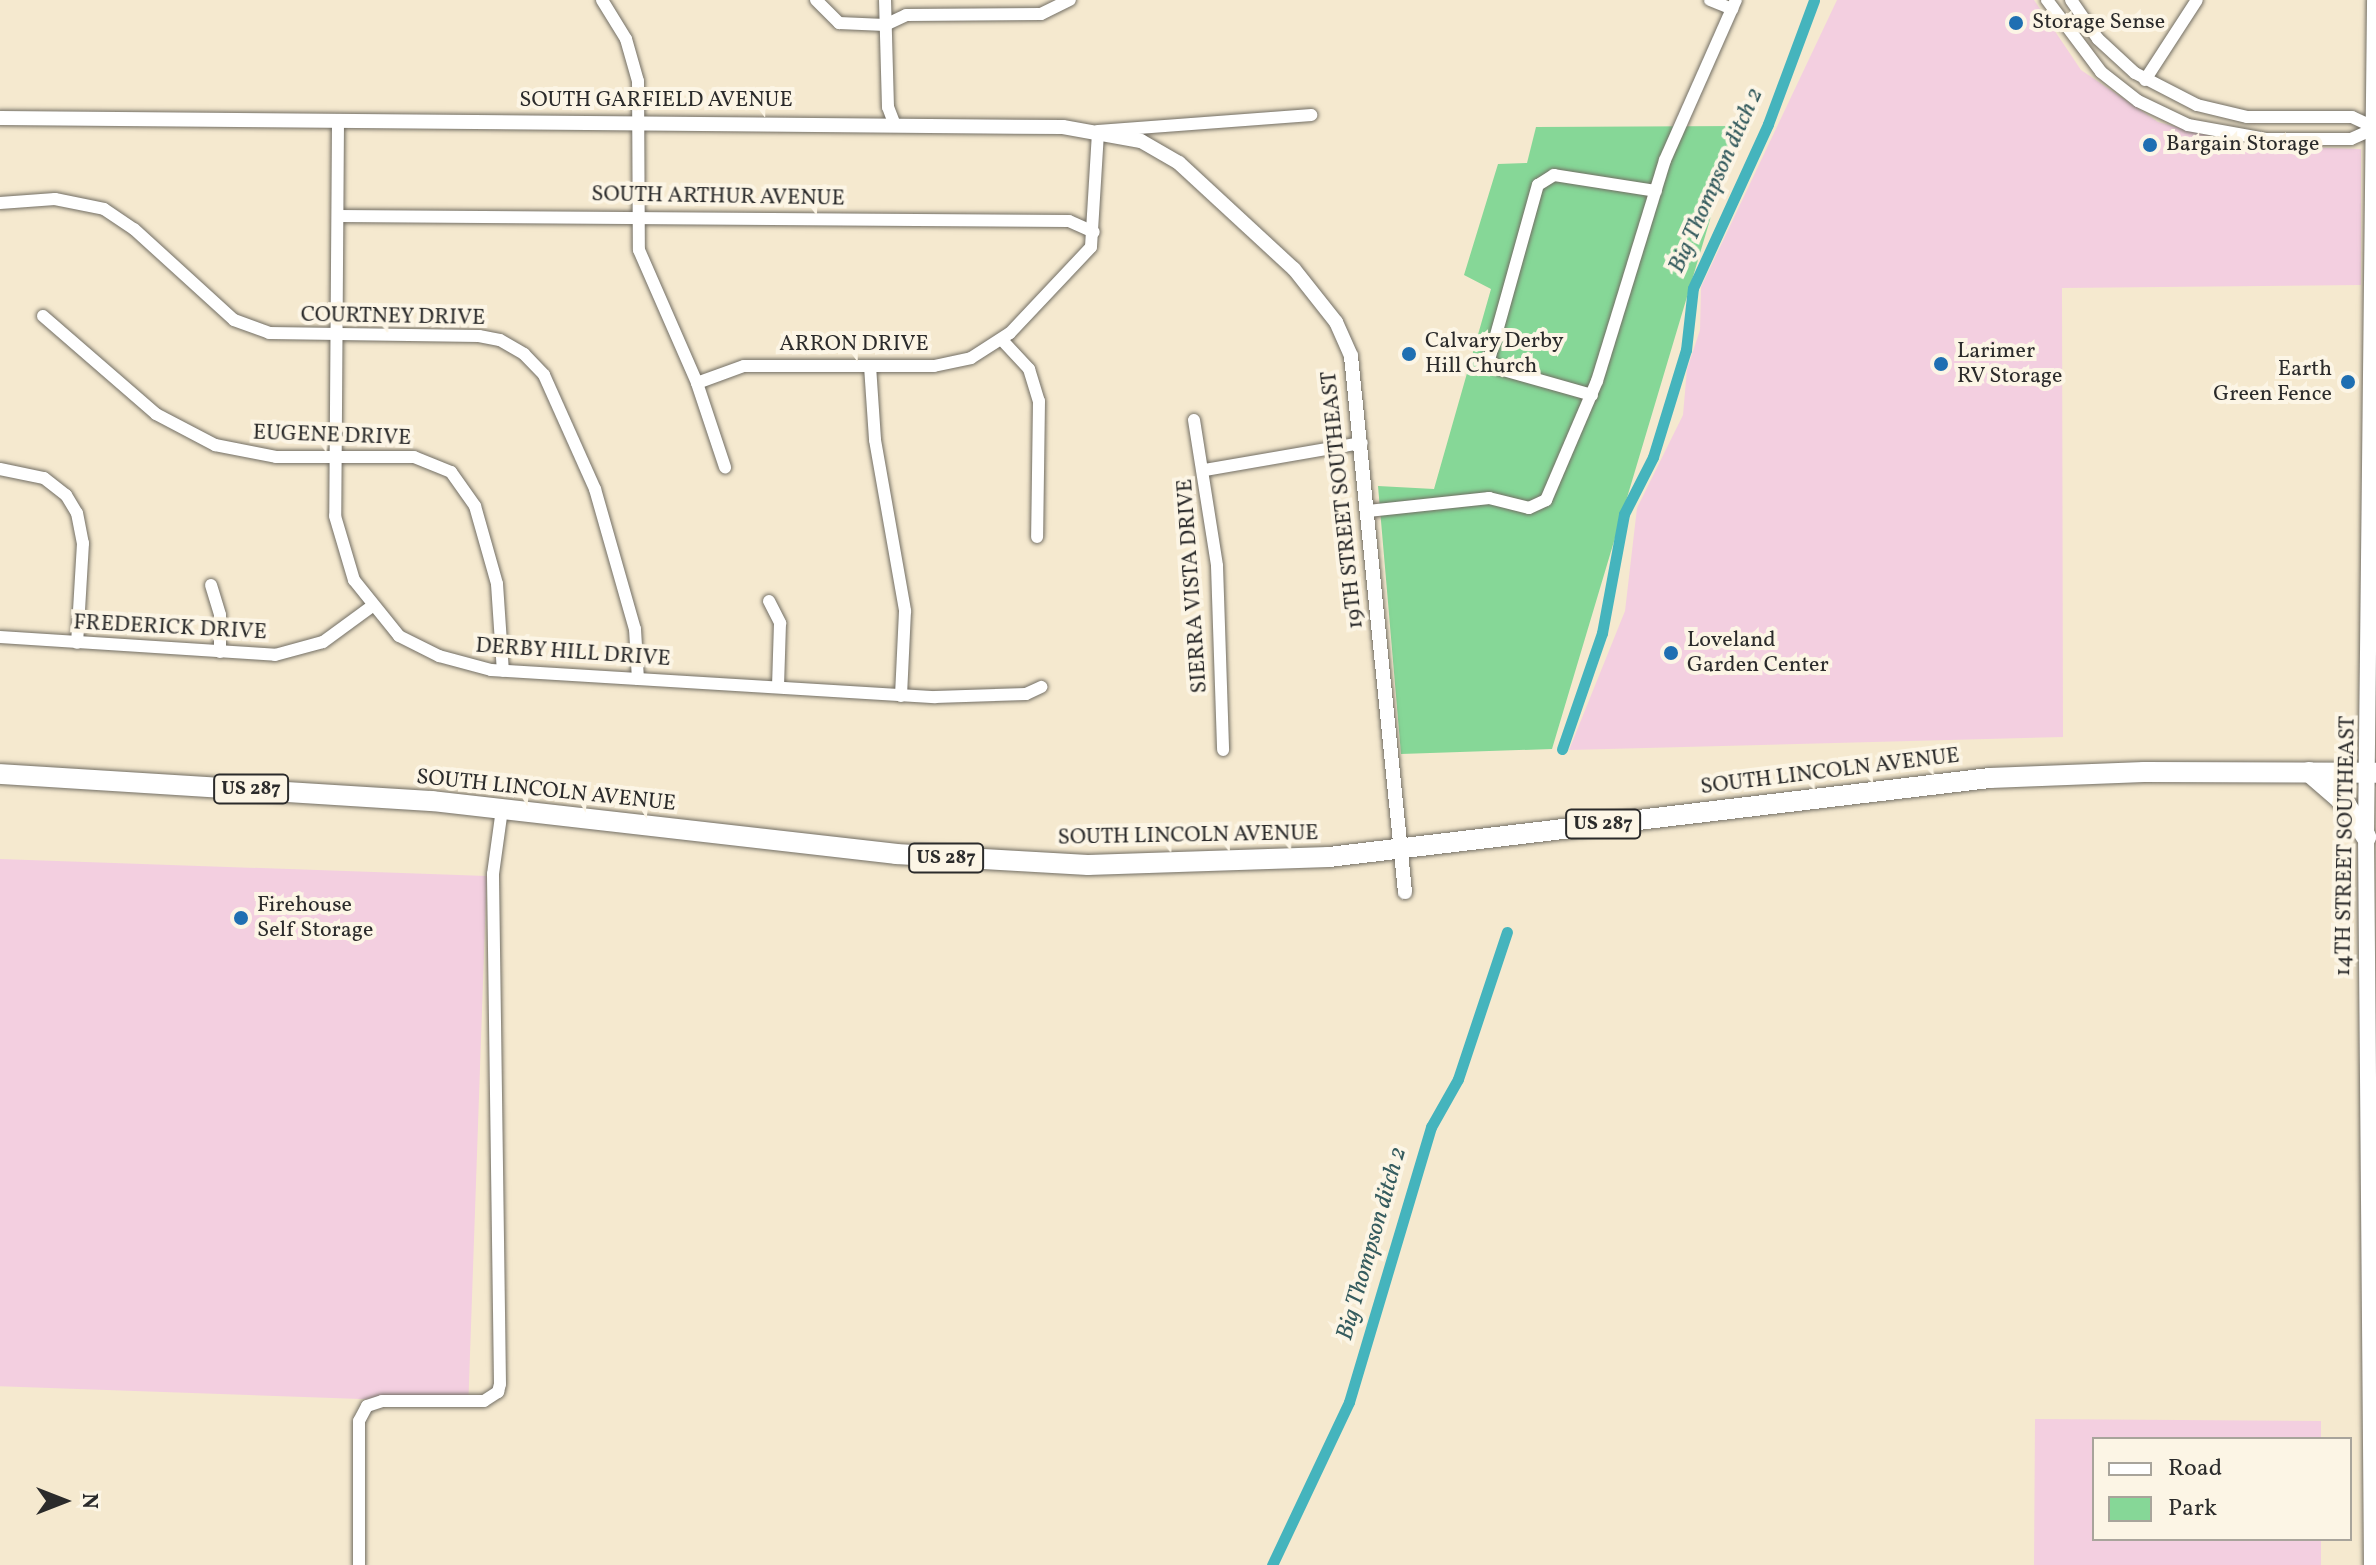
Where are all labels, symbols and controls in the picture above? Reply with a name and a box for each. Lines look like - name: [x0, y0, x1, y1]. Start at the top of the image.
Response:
- place label: Storage Sense: [2032, 10, 2165, 36]
- marker: Storage Sense: [2007, 14, 2025, 32]
- water label: Big Thompson ditch 2: [1663, 84, 1771, 278]
- street label: SOUTH GARFIELD AVENUE: [519, 88, 793, 114]
- place label: Bargain Storage: [2166, 132, 2319, 158]
- marker: Bargain Storage: [2141, 136, 2159, 154]
- street label: SOUTH ARTHUR AVENUE: [591, 182, 845, 212]
- street label: COURTNEY DRIVE: [300, 302, 486, 332]
- place label: Calvary Derby Hill Church: [1425, 328, 1564, 380]
- street label: ARRON DRIVE: [779, 332, 929, 358]
- place label: Larimer RV Storage: [1957, 338, 2063, 390]
- marker: Calvary Derby Hill Church: [1400, 345, 1418, 363]
- marker: Larimer RV Storage: [1932, 355, 1950, 373]
- place label: Earth Green Fence: [2213, 356, 2332, 408]
- street label: 19TH STREET SOUTHEAST: [1316, 369, 1370, 631]
- marker: Earth Green Fence: [2339, 373, 2357, 391]
- street label: EUGENE DRIVE: [252, 420, 412, 452]
- street label: SIERRA VISTA DRIVE: [1172, 477, 1214, 695]
- street label: FREDERICK DRIVE: [73, 610, 267, 646]
- place label: Loveland Garden Center: [1687, 627, 1829, 678]
- street label: DERBY HILL DRIVE: [474, 633, 672, 673]
- marker: Loveland Garden Center: [1662, 644, 1680, 662]
- street label: 14TH STREET SOUTHEAST: [2331, 715, 2361, 977]
- street label: SOUTH LINCOLN AVENUE: [1699, 743, 1961, 801]
- street label: SOUTH LINCOLN AVENUE: [415, 764, 677, 818]
- road number: US 287: [213, 773, 289, 805]
- road number: US 287: [1565, 808, 1641, 840]
- street label: SOUTH LINCOLN AVENUE: [1057, 821, 1319, 851]
- road number: US 287: [908, 842, 984, 874]
- place label: Firehouse Self Storage: [257, 892, 371, 944]
- marker: Firehouse Self Storage: [232, 909, 250, 927]
- water label: Big Thompson ditch 2: [1332, 1144, 1414, 1344]
- legend: [2092, 1437, 2352, 1541]
- text: Road: [2168, 1452, 2222, 1486]
- north arrow: [24, 1461, 104, 1541]
- text: Park: [2168, 1492, 2217, 1526]
- text: N: [73, 1493, 104, 1509]

